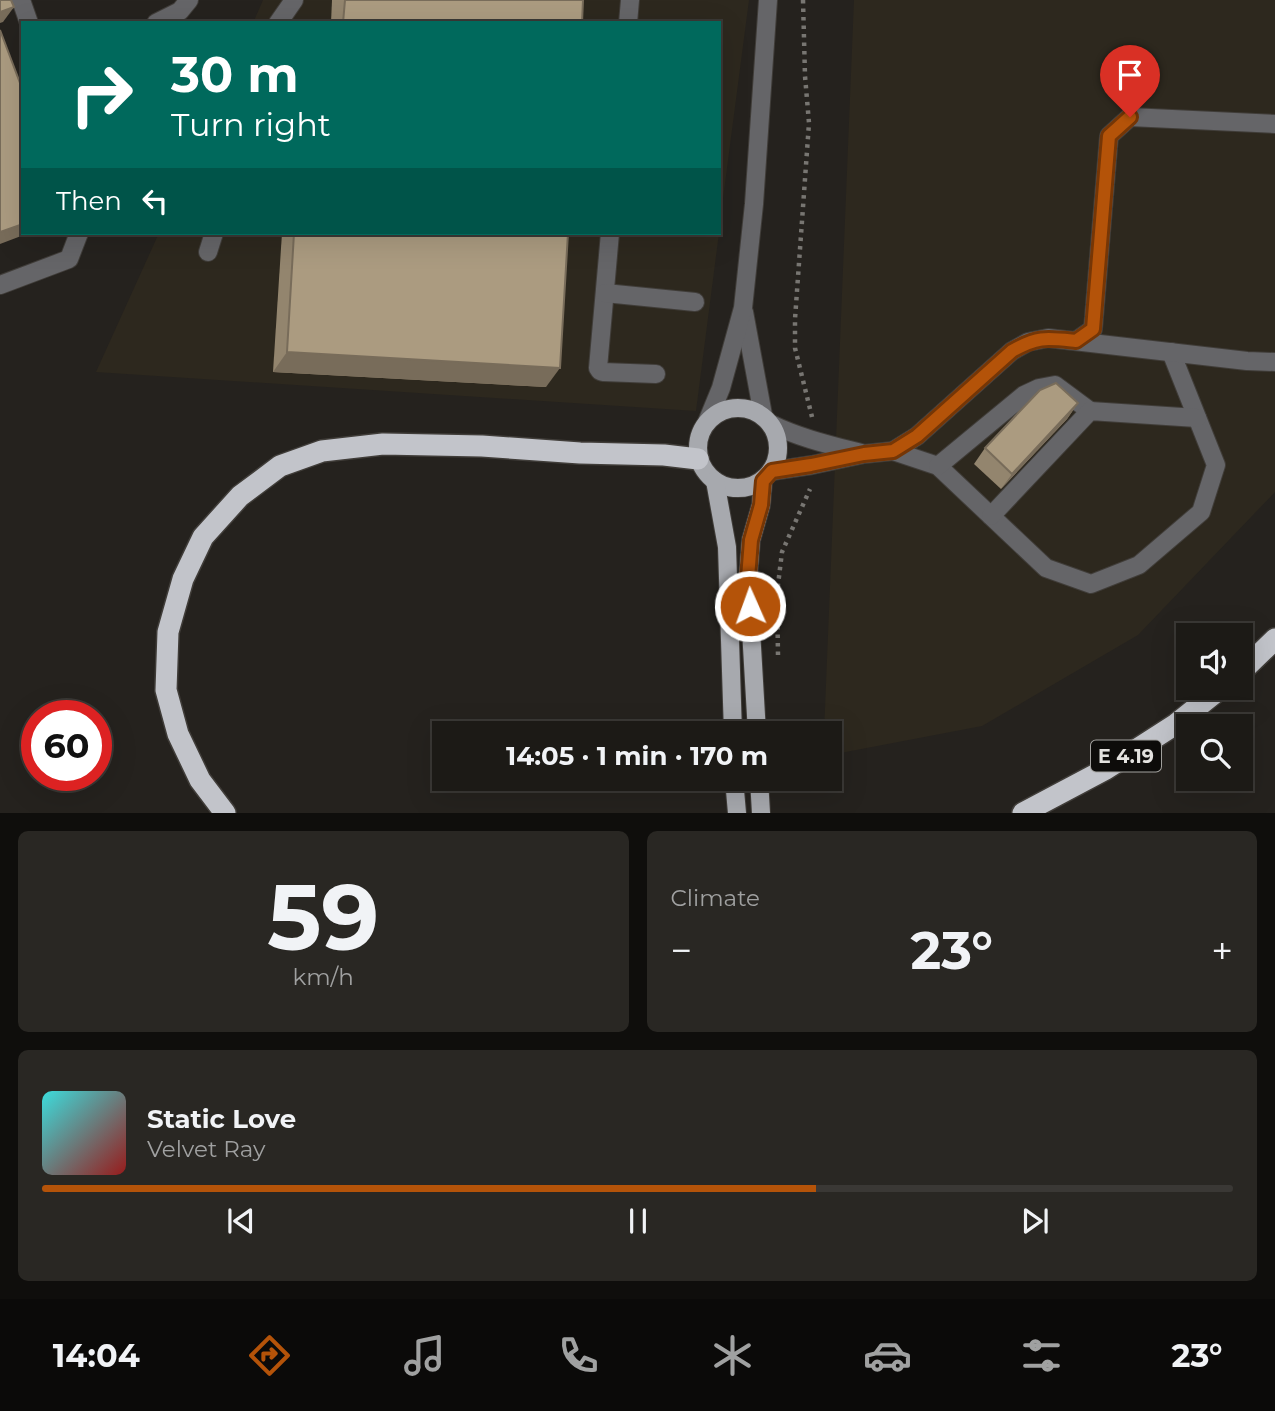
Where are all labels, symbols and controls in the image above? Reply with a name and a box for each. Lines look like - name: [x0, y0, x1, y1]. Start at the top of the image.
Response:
- text: 30 m: [171, 45, 299, 104]
- pin: [1100, 45, 1160, 117]
- icon: right: [56, 49, 147, 140]
- icon: arrive: [1111, 56, 1149, 94]
- text: Turn right: [171, 105, 331, 144]
- icon: left: [136, 182, 174, 220]
- text: Then: [56, 185, 122, 217]
- position arrow: [713, 569, 787, 643]
- map controls: [1176, 623, 1253, 791]
- button: sound: [1176, 623, 1253, 700]
- speed limit sign: 60: [21, 700, 112, 791]
- button: search: [1176, 714, 1253, 791]
- text: 14:05 · 1 min · 170 m: [506, 740, 768, 772]
- road number: E 4.19: [1091, 740, 1161, 772]
- text: 59: [267, 862, 379, 973]
- text: Climate: [671, 884, 760, 912]
- text: 23°: [911, 919, 993, 982]
- text: −: [671, 927, 692, 974]
- text: +: [1211, 927, 1233, 974]
- text: km/h: [293, 963, 354, 991]
- text: Static Love: [147, 1103, 296, 1135]
- text: Velvet Ray: [147, 1135, 265, 1163]
- icon: previous: [222, 1202, 260, 1240]
- icon: pause: [619, 1202, 657, 1240]
- icon: next: [1016, 1202, 1054, 1240]
- icon: directions: [245, 1331, 294, 1380]
- icon: music: [400, 1331, 449, 1380]
- icon: phone: [554, 1331, 603, 1380]
- icon: climate: [708, 1331, 757, 1380]
- icon: car: [863, 1331, 912, 1380]
- icon: filters: [1017, 1331, 1066, 1380]
- text: 14:04: [53, 1336, 140, 1375]
- text: 23°: [1172, 1336, 1222, 1375]

